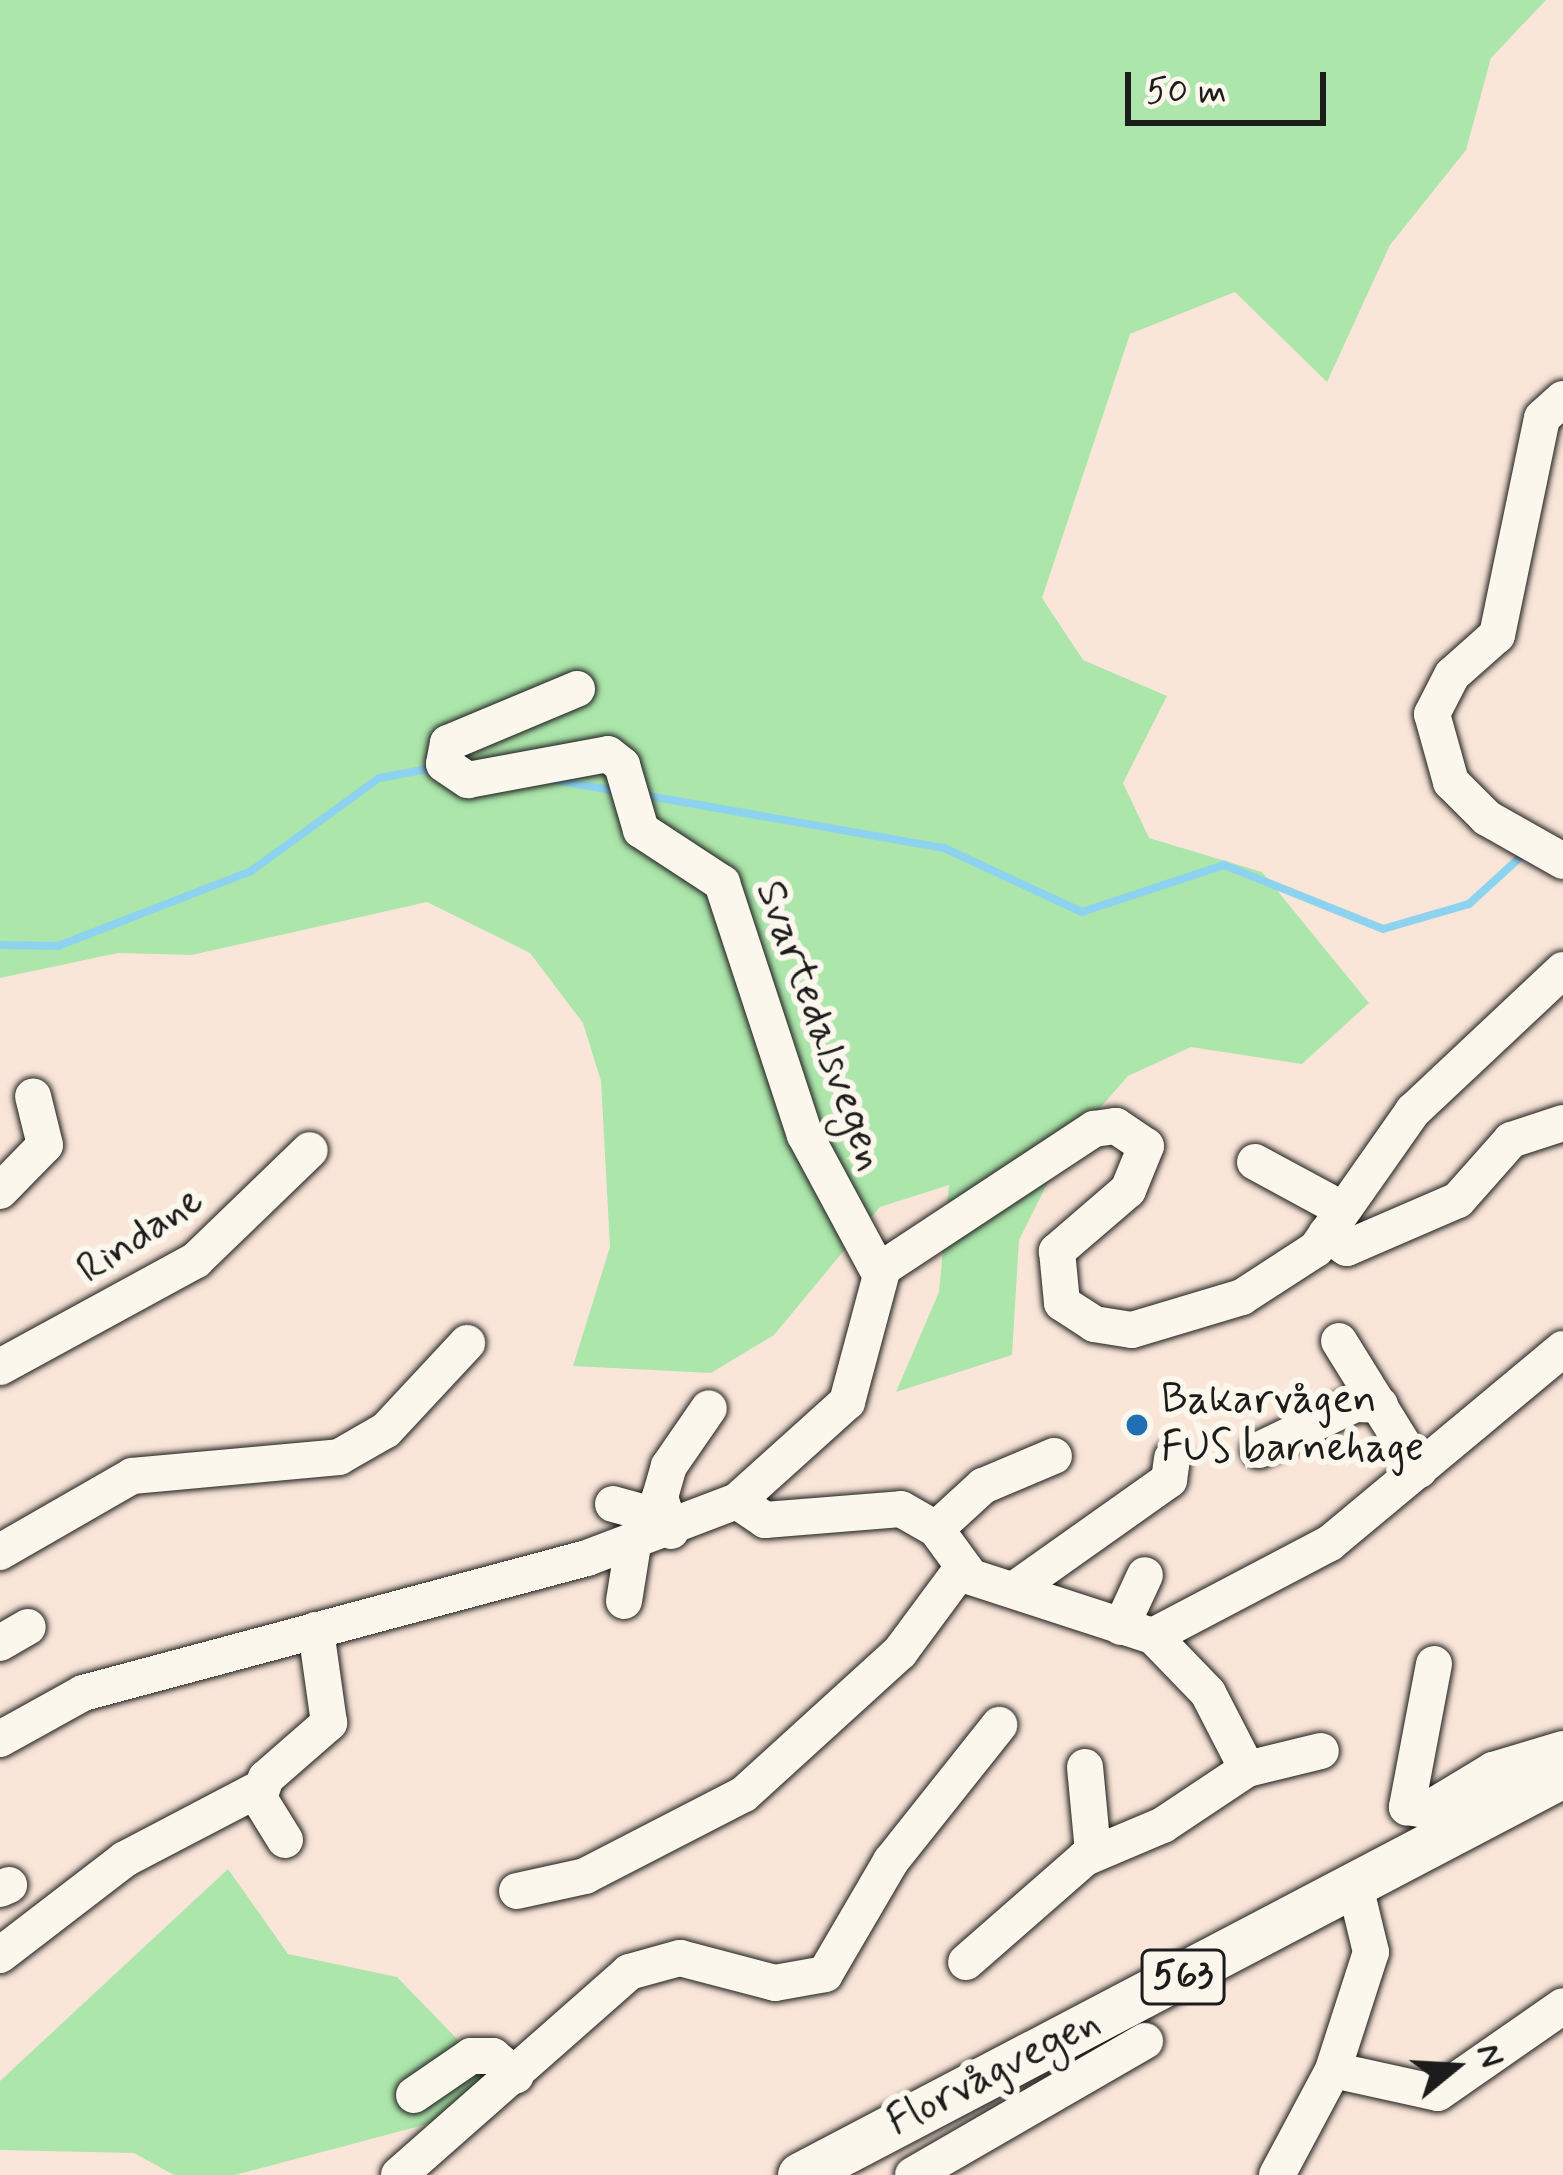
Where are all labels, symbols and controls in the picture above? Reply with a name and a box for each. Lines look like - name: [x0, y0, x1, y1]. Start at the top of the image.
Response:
- scale bar: [1131, 48, 1332, 122]
- text: 50 m: [1146, 69, 1227, 116]
- street label: Svartedalsvegen: [743, 874, 895, 1178]
- street label: Rindane: [69, 1176, 213, 1296]
- place label: Bakarvågen FUS barnehage: [1161, 1376, 1440, 1474]
- marker: Bakarvågen FUS barnehage: [1124, 1412, 1150, 1438]
- road number: 563: [1138, 1944, 1228, 2010]
- street label: Florvågvegen: [879, 1998, 1109, 2148]
- north arrow: [1395, 2007, 1515, 2127]
- text: N: [1465, 2039, 1514, 2073]

